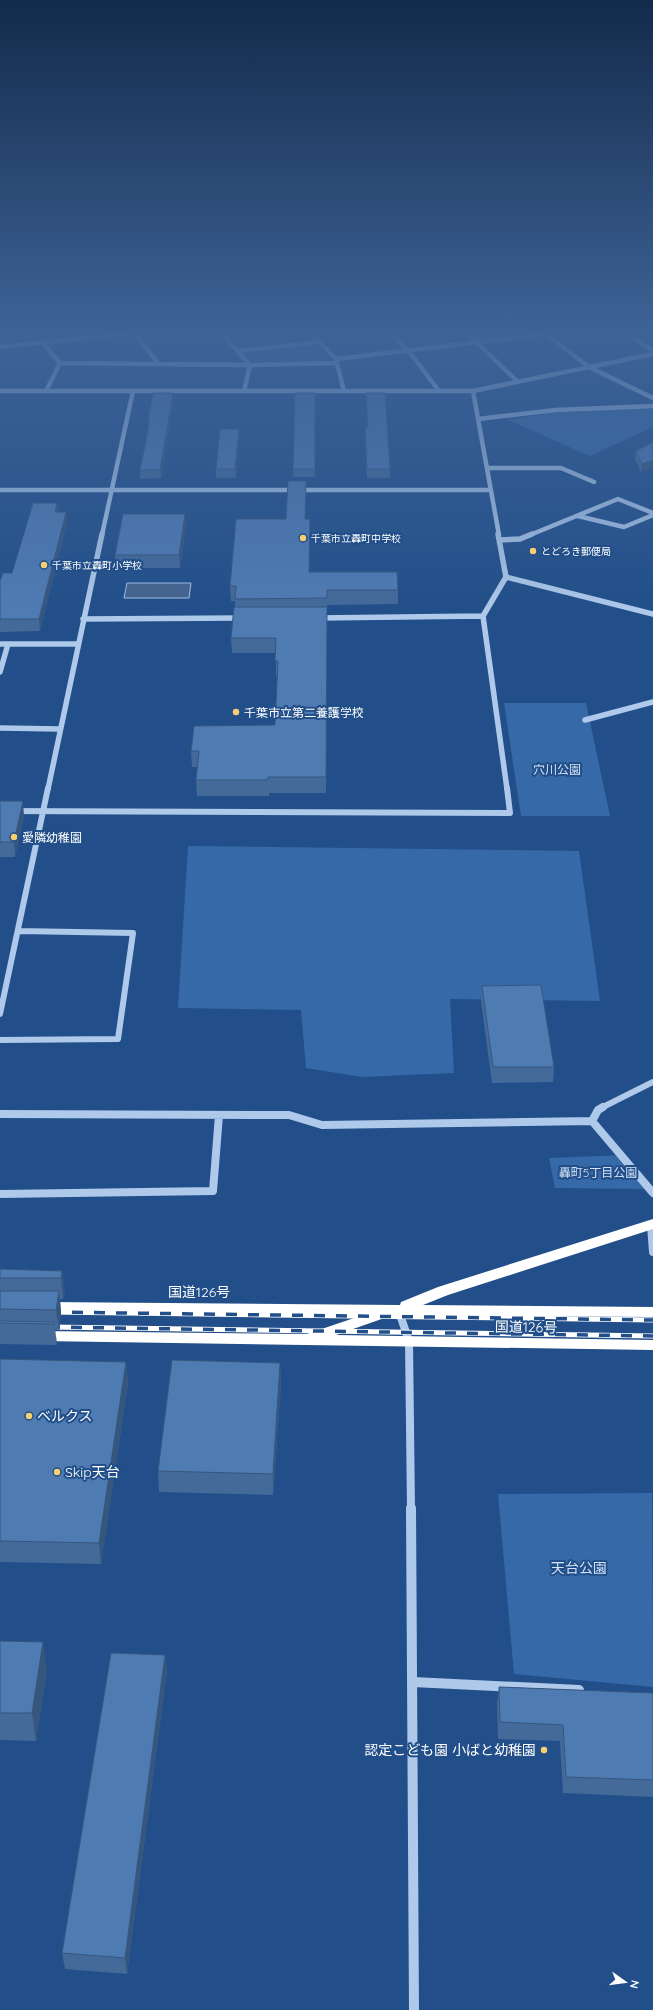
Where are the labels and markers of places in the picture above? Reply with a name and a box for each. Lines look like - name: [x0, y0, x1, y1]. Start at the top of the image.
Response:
- place label: 千葉市立轟町中学校: [311, 532, 401, 545]
- marker: 千葉市立轟町中学校: [298, 533, 308, 543]
- place label: とどろき郵便局: [541, 545, 611, 558]
- marker: とどろき郵便局: [528, 546, 538, 556]
- place label: 千葉市立轟町小学校: [52, 559, 142, 572]
- marker: 千葉市立轟町小学校: [39, 560, 49, 570]
- place label: 千葉市立第二養護学校: [244, 705, 364, 720]
- marker: 千葉市立第二養護学校: [231, 707, 241, 717]
- place label: 愛隣幼稚園: [22, 830, 82, 845]
- marker: 愛隣幼稚園: [9, 832, 19, 842]
- place label: ベルクス: [37, 1407, 93, 1425]
- marker: ベルクス: [24, 1411, 34, 1421]
- place label: Skip天台: [65, 1463, 120, 1481]
- marker: Skip天台: [52, 1467, 62, 1477]
- place label: 認定こども園 小ばと幼稚園: [364, 1741, 536, 1759]
- marker: 認定こども園 小ばと幼稚園: [539, 1745, 549, 1755]

